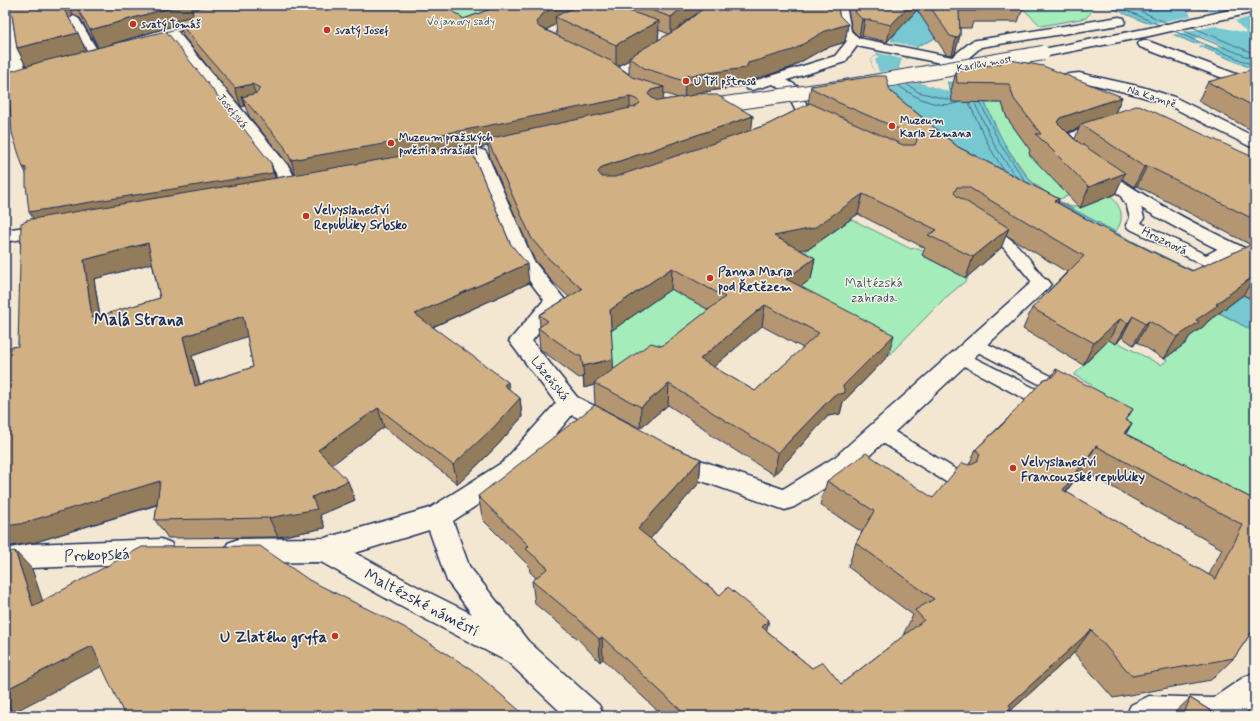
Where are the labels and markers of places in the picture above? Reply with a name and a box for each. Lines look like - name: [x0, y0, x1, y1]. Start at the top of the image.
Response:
- place label: svatý Tomáš: [140, 18, 201, 32]
- marker: svatý Tomáš: [128, 19, 138, 29]
- place label: svatý Josef: [334, 24, 389, 38]
- marker: svatý Josef: [322, 25, 332, 35]
- place label: U Tří pštrosů: [694, 75, 756, 89]
- marker: U Tří pštrosů: [681, 76, 691, 86]
- place label: Muzeum Karla Zemana: [900, 114, 972, 141]
- marker: Muzeum Karla Zemana: [887, 121, 897, 131]
- place label: Muzeum pražských pověstí a strašidel: [399, 131, 493, 158]
- marker: Muzeum pražských pověstí a strašidel: [386, 138, 396, 148]
- place label: Velvyslanectví Republiky Srbsko: [314, 202, 408, 234]
- marker: Velvyslanectví Republiky Srbsko: [301, 211, 311, 221]
- place label: Panna Maria pod Řetězem: [718, 264, 793, 296]
- marker: Panna Maria pod Řetězem: [705, 273, 715, 283]
- place label: Velvyslanectví Francouzské republiky: [1021, 454, 1145, 486]
- marker: Velvyslanectví Francouzské republiky: [1008, 463, 1018, 473]
- place label: U Zlatého gryfa: [220, 627, 327, 649]
- marker: U Zlatého gryfa: [330, 631, 340, 641]

